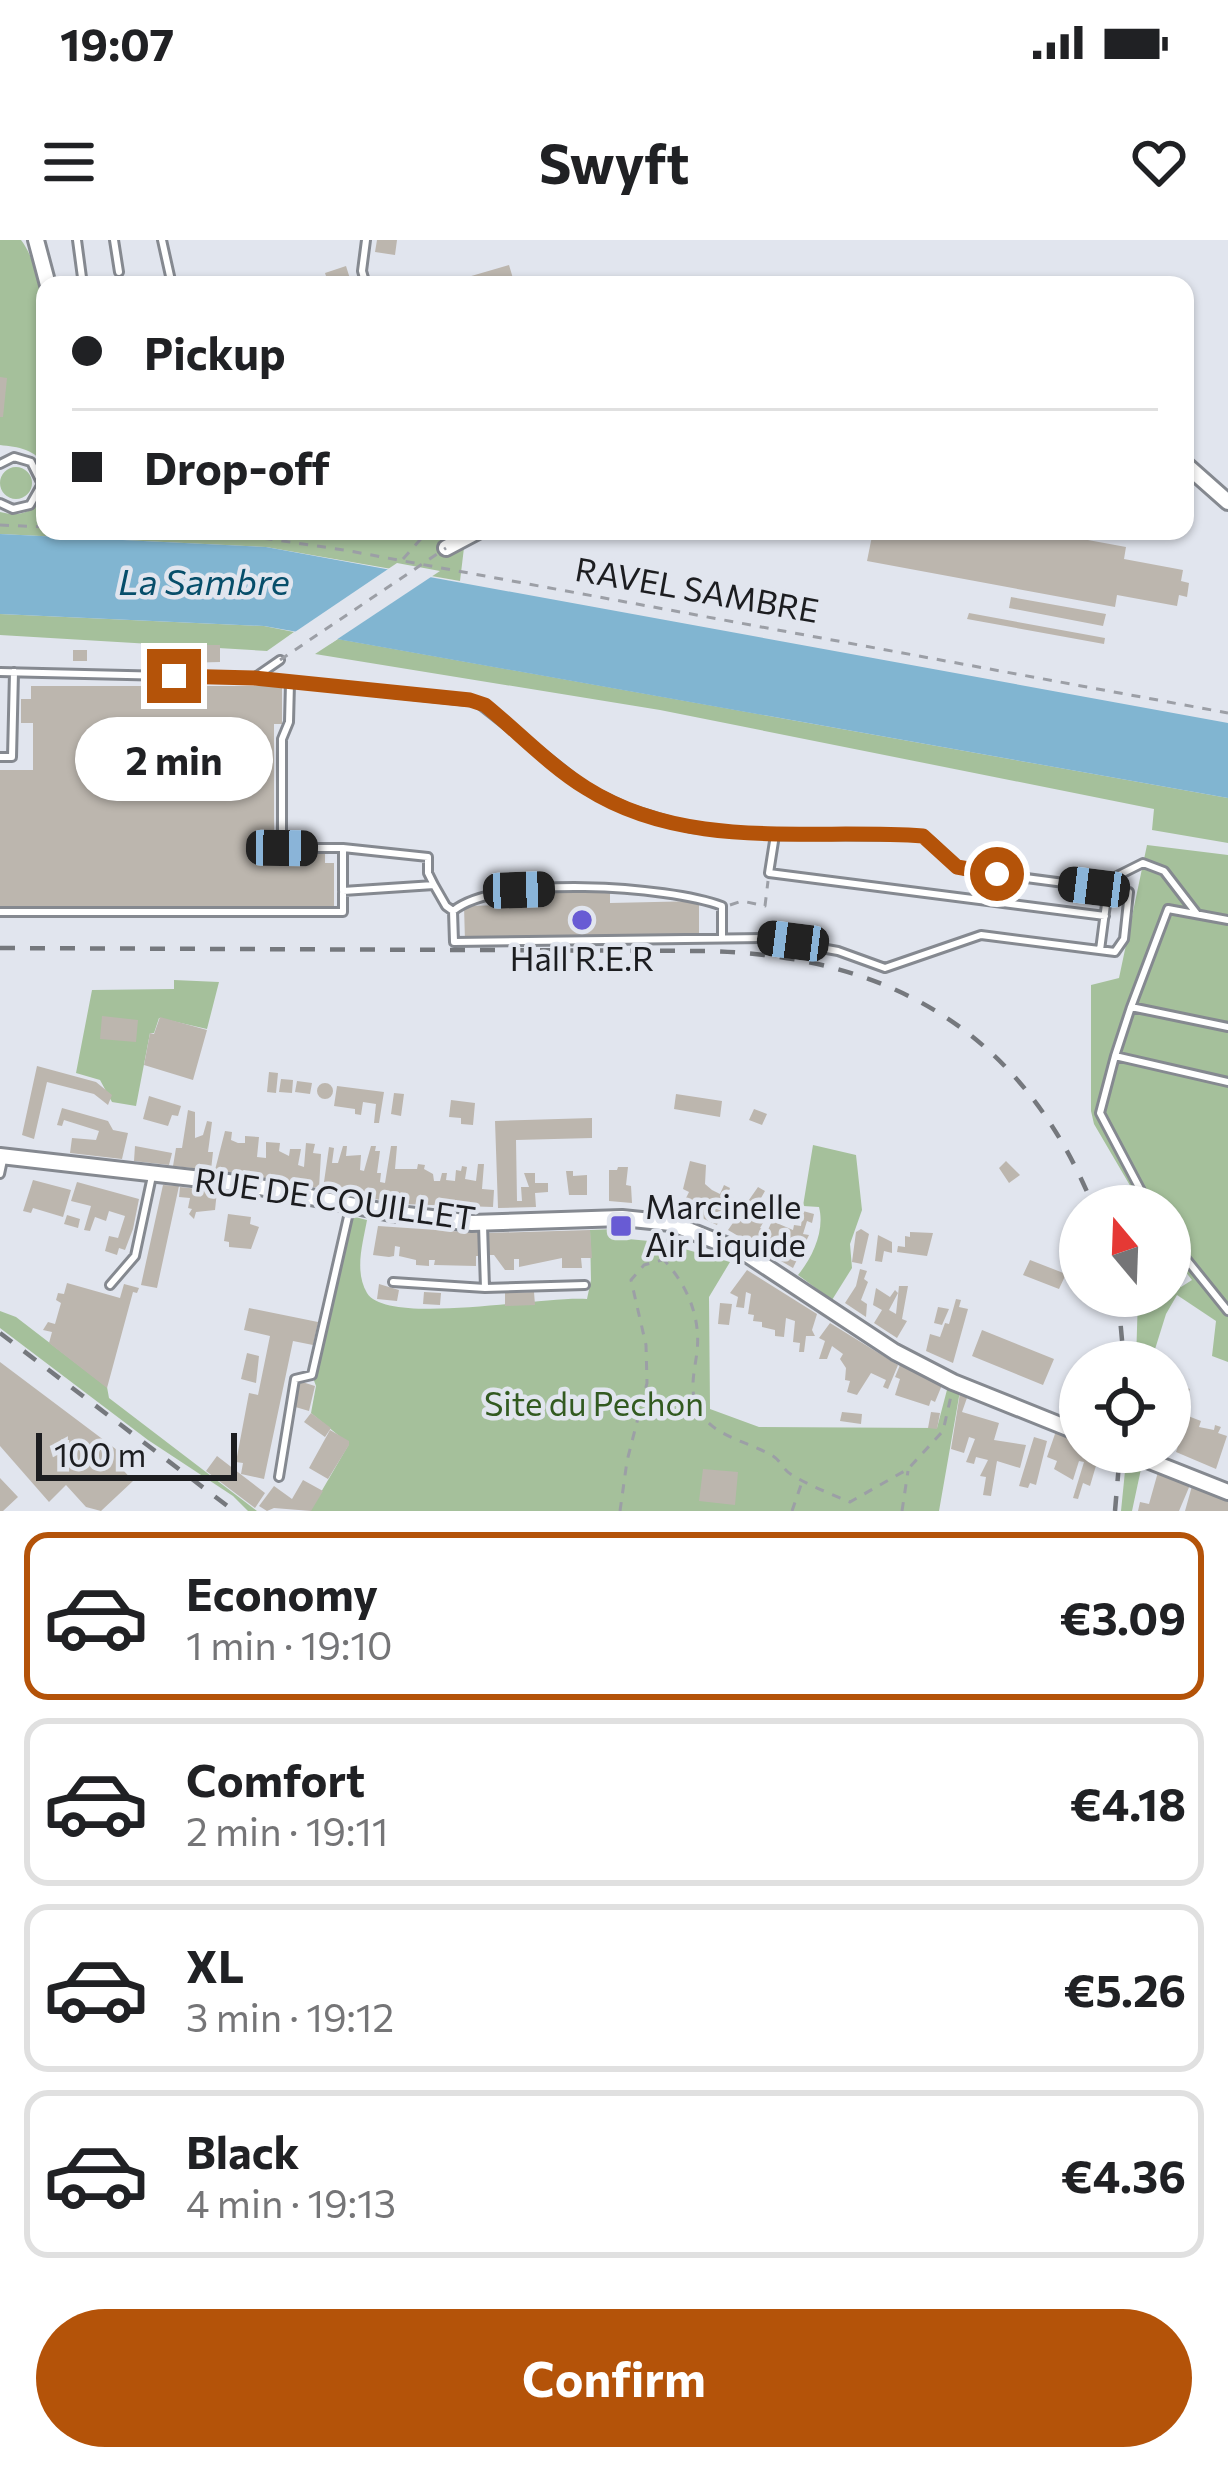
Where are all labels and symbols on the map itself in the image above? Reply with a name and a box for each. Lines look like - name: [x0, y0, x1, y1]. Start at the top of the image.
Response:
- street label: RAVEL SAMBRE: [572, 547, 822, 630]
- water label: La Sambre: [118, 558, 290, 602]
- route end: [147, 649, 201, 703]
- callout: 2 min: [75, 718, 273, 802]
- car: [246, 829, 318, 867]
- route start: [970, 847, 1024, 901]
- car: [1056, 865, 1132, 909]
- car: [482, 871, 556, 909]
- marker: Hall R.E.R: [569, 907, 595, 933]
- car: [755, 919, 831, 963]
- place label: Hall R.E.R: [510, 937, 654, 978]
- street label: RUE DE COUILLET: [192, 1158, 478, 1238]
- place label: Marcinelle Air Liquide: [645, 1185, 806, 1264]
- north arrow: [1059, 1185, 1191, 1317]
- marker: Marcinelle Air Liquide: [608, 1213, 634, 1239]
- park label: Site du Pechon: [484, 1382, 704, 1423]
- scale bar: [36, 1427, 237, 1480]

